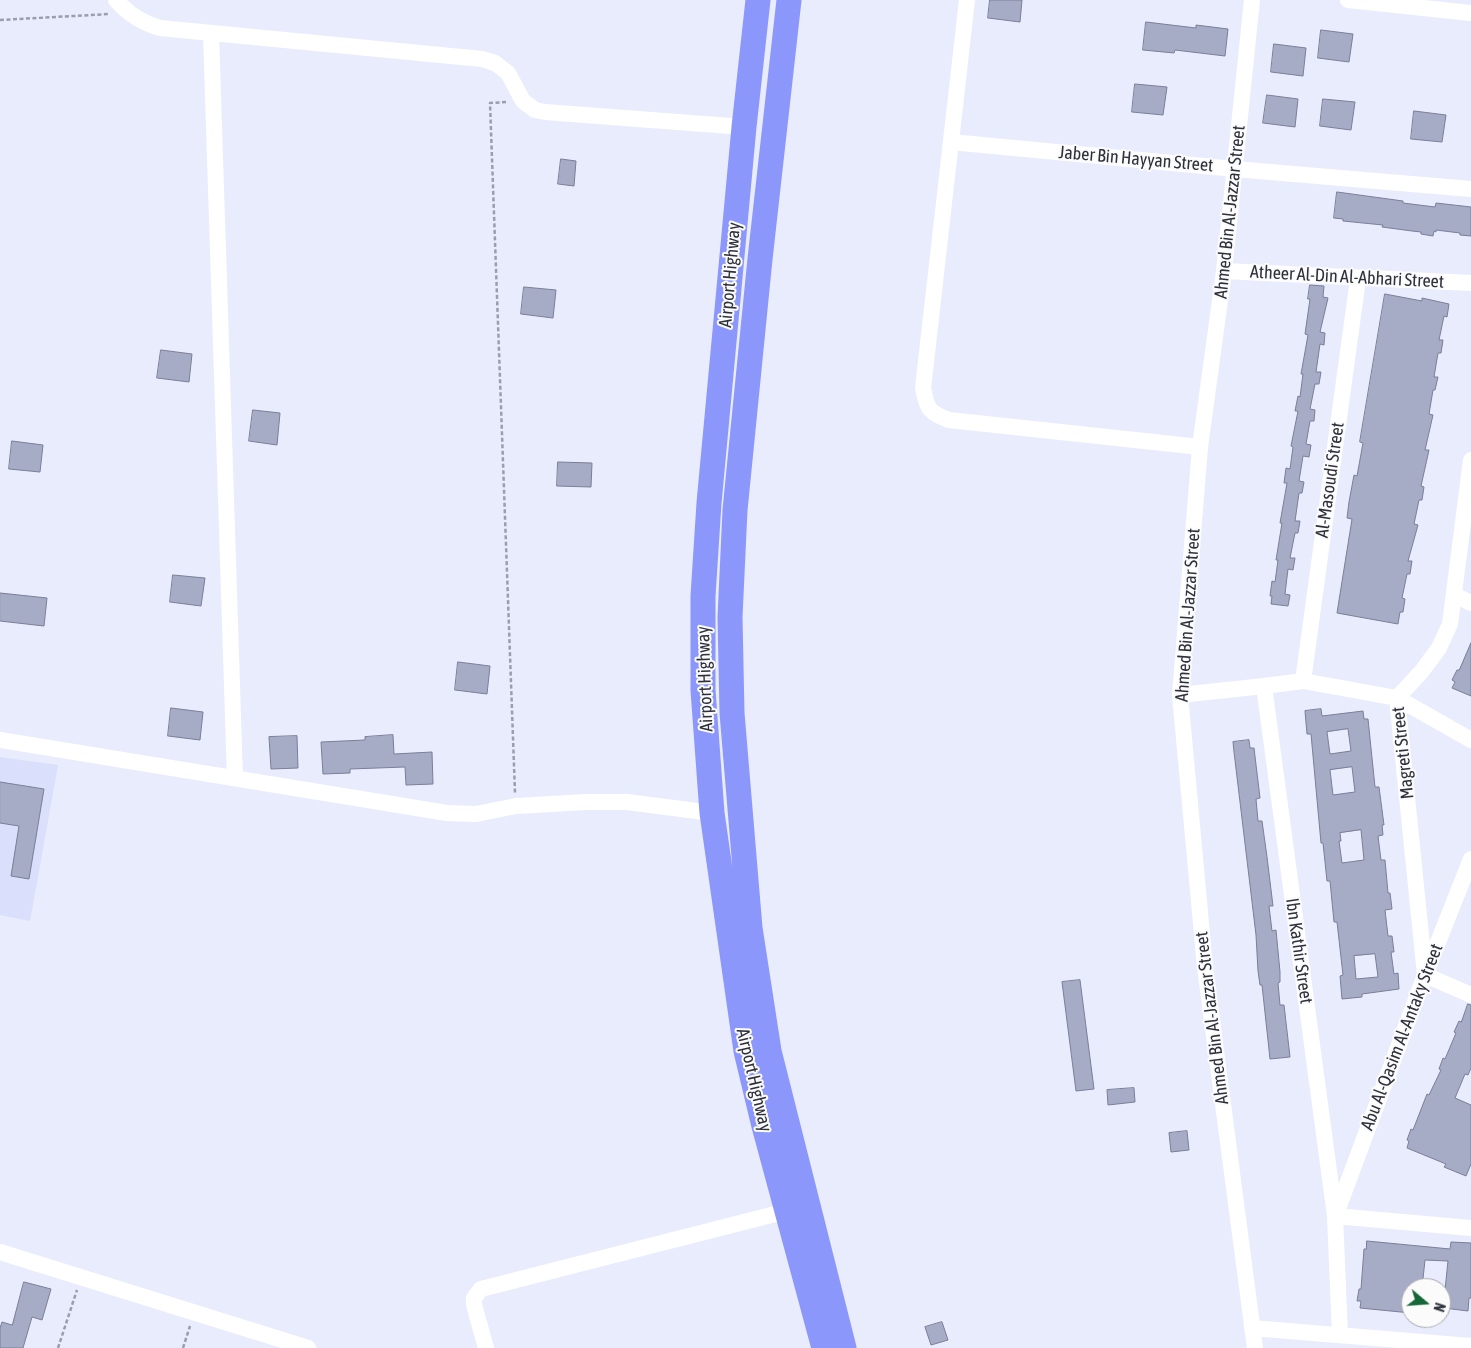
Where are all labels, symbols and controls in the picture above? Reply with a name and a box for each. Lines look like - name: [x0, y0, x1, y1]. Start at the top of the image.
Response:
- street label: Ahmed Bin Al-Jazzar Street: [1210, 124, 1250, 300]
- street label: Jaber Bin Hayyan Street: [1058, 141, 1214, 177]
- street label: Airport Highway: [715, 222, 745, 328]
- street label: Atheer Al-Din Al-Abhari Street: [1249, 261, 1445, 293]
- street label: Al-Masoudi Street: [1311, 421, 1349, 539]
- street label: Ahmed Bin Al-Jazzar Street: [1171, 527, 1205, 703]
- street label: Airport Highway: [692, 626, 718, 732]
- street label: Magreti Street: [1387, 706, 1419, 800]
- street label: Ibn Kathir Street: [1281, 897, 1317, 1005]
- street label: Ahmed Bin Al-Jazzar Street: [1191, 930, 1233, 1106]
- street label: Abu Al-Qasim Al-Antaky Street: [1356, 941, 1448, 1133]
- street label: Airport Highway: [732, 1026, 776, 1134]
- north arrow: [1401, 1278, 1451, 1328]
- text: N: [1430, 1301, 1448, 1314]

